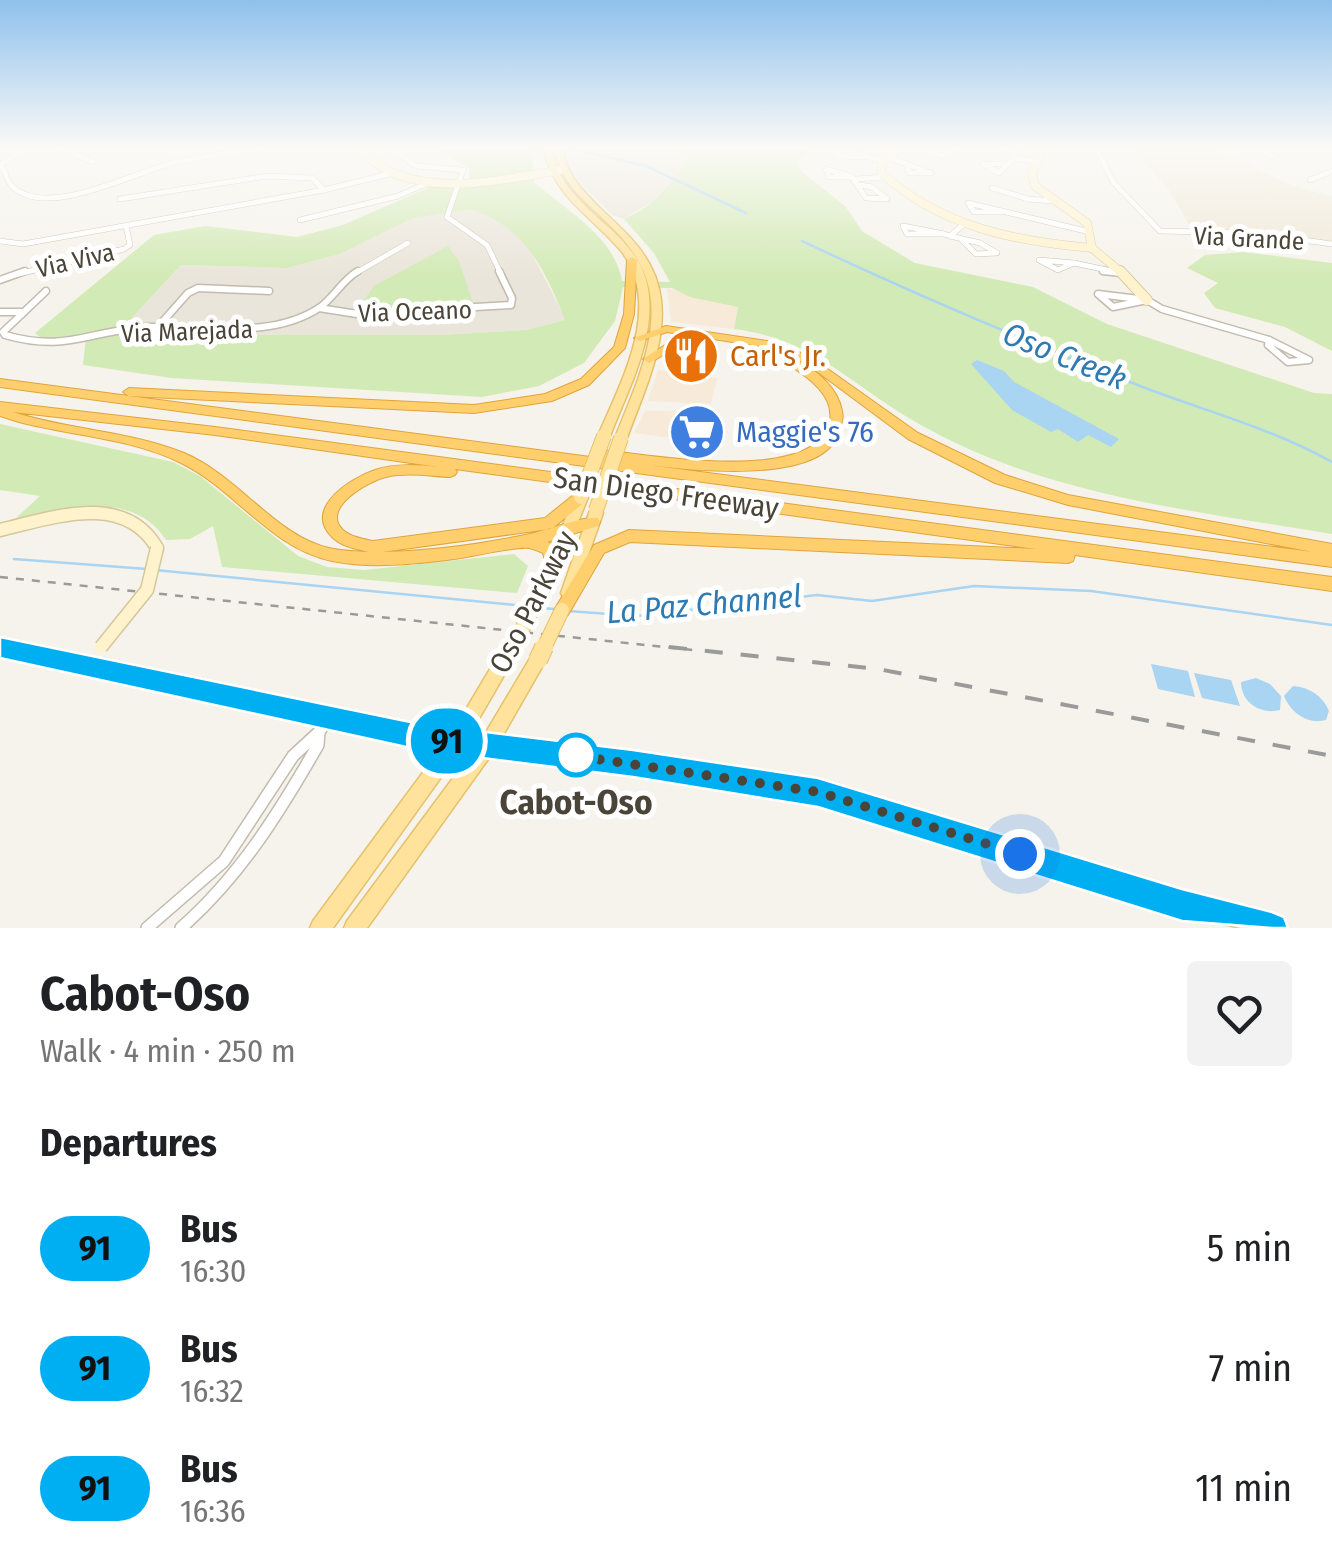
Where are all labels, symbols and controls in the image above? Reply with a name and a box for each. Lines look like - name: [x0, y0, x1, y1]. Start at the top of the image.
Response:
- street label: Via Grande: [1193, 221, 1305, 257]
- street label: Via Viva: [33, 237, 117, 284]
- street label: Via Oceano: [358, 295, 472, 329]
- water label: Oso Creek: [998, 314, 1132, 398]
- street label: Via Marejada: [121, 315, 253, 349]
- restaurant icon: Carl's Jr.: [661, 326, 721, 386]
- place label: Carl's Jr.: [730, 338, 826, 374]
- supermarket icon: Maggie's 76: [667, 402, 727, 462]
- place label: Maggie's 76: [736, 414, 874, 450]
- street label: San Diego Freeway: [551, 459, 781, 527]
- street label: Oso Parkway: [482, 524, 584, 679]
- water label: La Paz Channel: [605, 577, 803, 631]
- line badge: 91: [402, 708, 492, 774]
- text: 91: [431, 720, 463, 762]
- marker: Cabot-Oso: [555, 734, 597, 776]
- place label: Cabot-Oso: [499, 781, 653, 823]
- your location: [995, 829, 1045, 879]
- button: heart: [1187, 961, 1292, 1066]
- text: Cabot-Oso: [40, 965, 250, 1023]
- text: Walk · 4 min · 250 m: [40, 1032, 296, 1070]
- text: Departures: [40, 1120, 217, 1166]
- text: Bus: [180, 1206, 238, 1252]
- text: 5 min: [1207, 1225, 1292, 1271]
- text: 91: [79, 1227, 111, 1269]
- text: 16:30: [180, 1252, 247, 1290]
- text: Bus: [180, 1326, 238, 1372]
- text: 7 min: [1209, 1345, 1292, 1391]
- text: 91: [79, 1347, 111, 1389]
- text: 16:32: [180, 1372, 244, 1410]
- text: Bus: [180, 1446, 238, 1492]
- text: 11 min: [1195, 1465, 1292, 1511]
- text: 91: [79, 1467, 111, 1509]
- text: 16:36: [180, 1492, 246, 1530]

